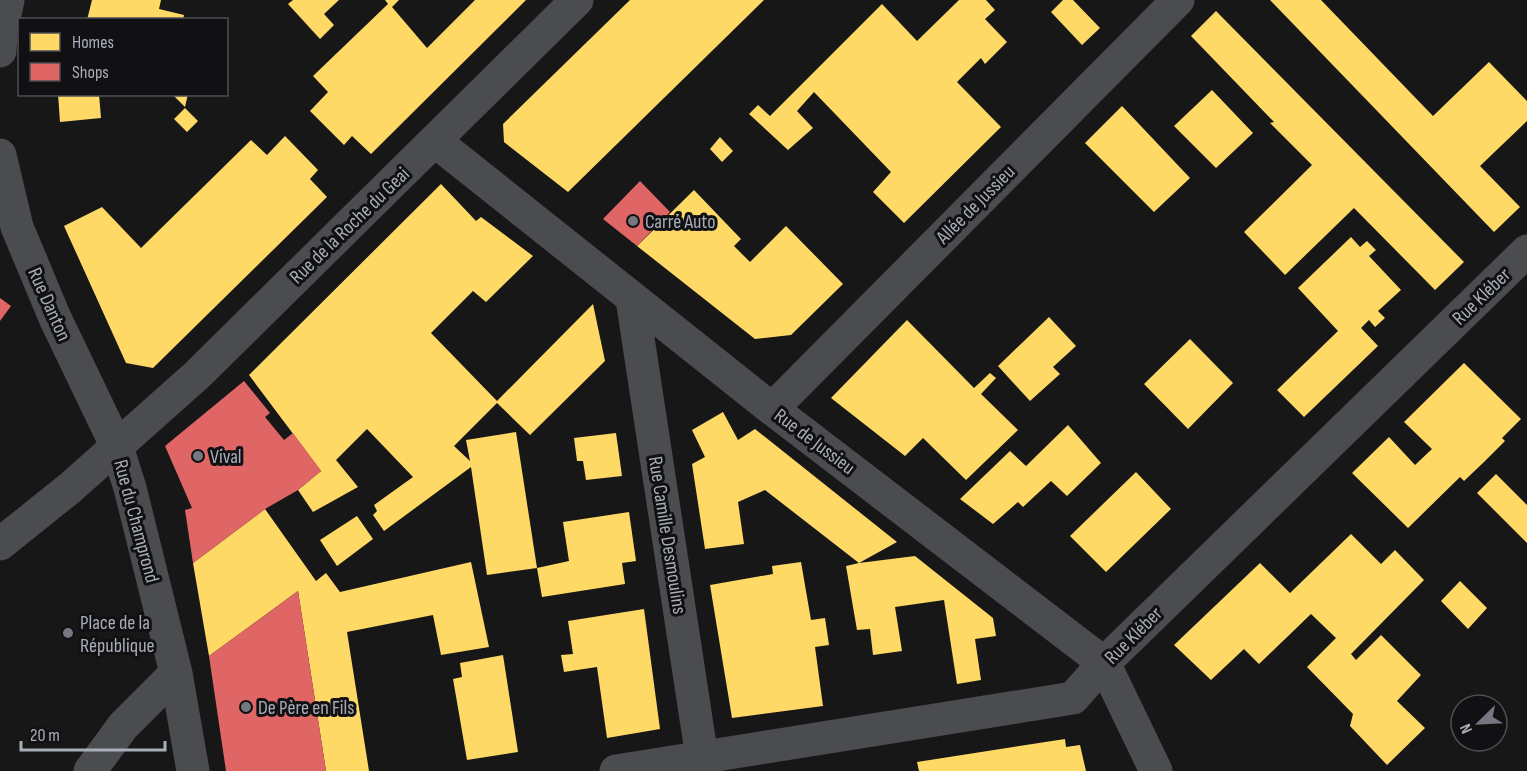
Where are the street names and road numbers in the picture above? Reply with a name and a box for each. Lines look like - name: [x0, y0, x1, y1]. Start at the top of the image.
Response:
- street label: Allée de Jussieu: [931, 160, 1020, 250]
- street label: Rue de la Roche du Geai: [285, 162, 415, 289]
- street label: Rue Kléber: [1448, 263, 1516, 330]
- street label: Rue Danton: [22, 264, 76, 345]
- street label: Rue de Jussieu: [769, 404, 860, 480]
- street label: Rue Camille Desmoulins: [643, 455, 691, 616]
- street label: Rue du Champrond: [108, 457, 164, 585]
- street label: Rue Kléber: [1100, 602, 1168, 670]

